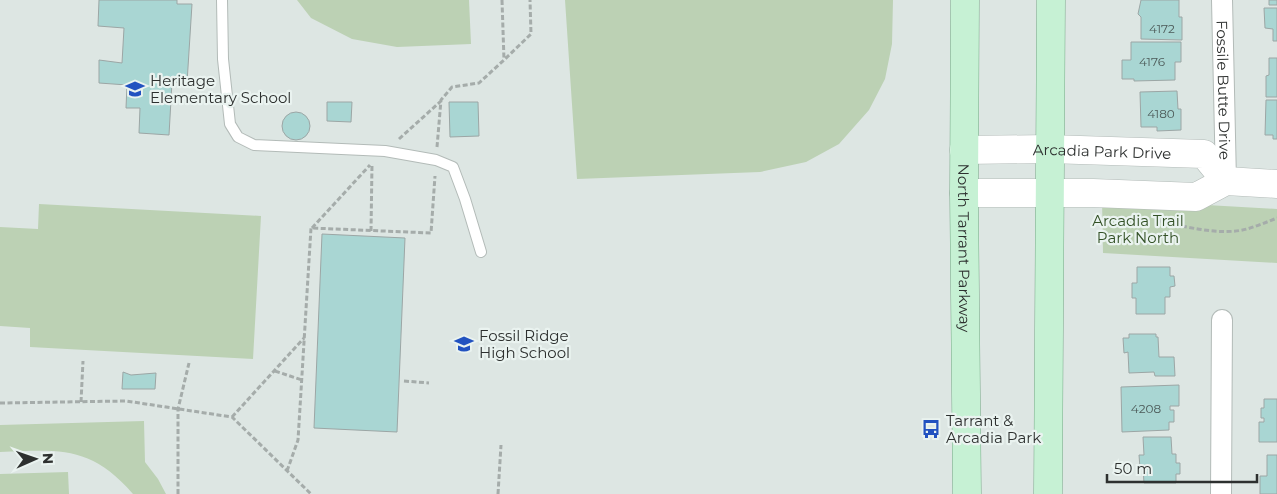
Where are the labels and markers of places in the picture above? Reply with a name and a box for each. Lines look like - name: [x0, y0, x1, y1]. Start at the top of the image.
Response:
- place label: Heritage Elementary School: [150, 71, 291, 107]
- school or university icon: Heritage Elementary School: [124, 78, 146, 100]
- place label: Fossil Ridge High School: [479, 326, 570, 362]
- school or university icon: Fossil Ridge High School: [453, 333, 475, 355]
- place label: Tarrant & Arcadia Park: [946, 411, 1041, 447]
- bus stop icon: Tarrant & Arcadia Park: [920, 418, 942, 440]

